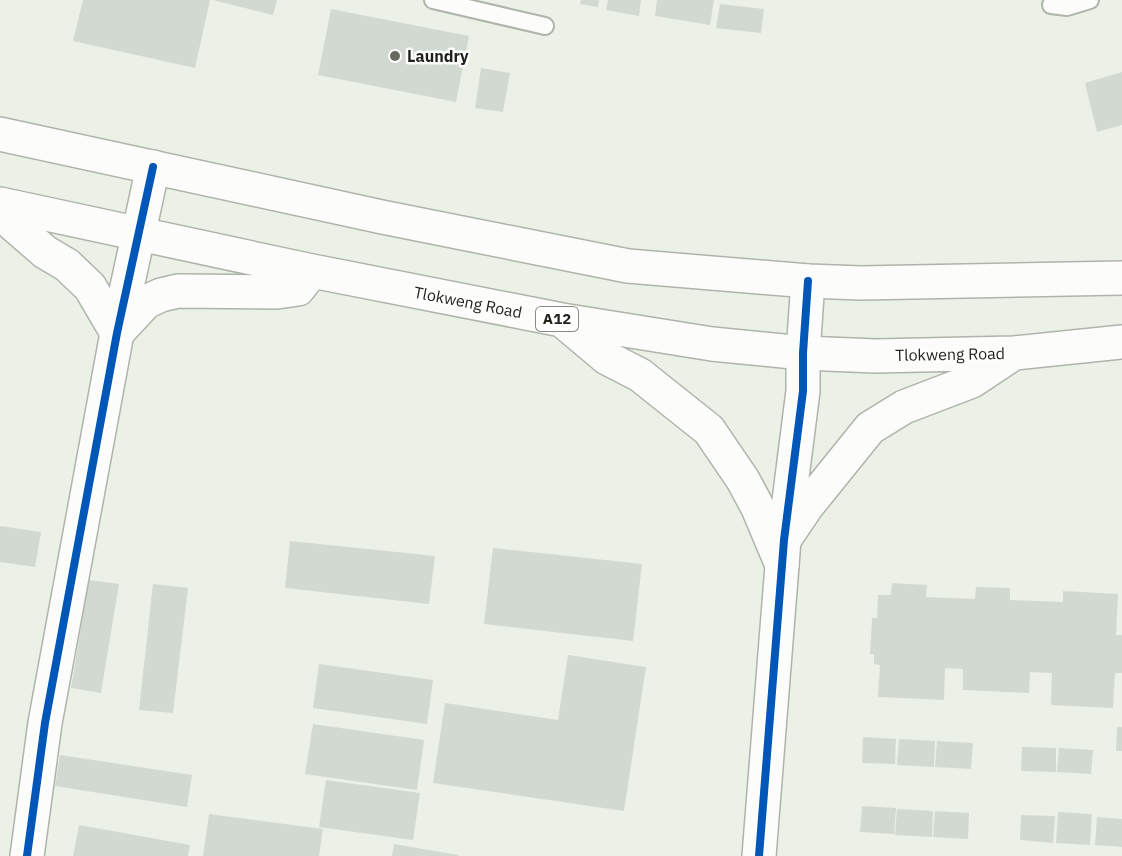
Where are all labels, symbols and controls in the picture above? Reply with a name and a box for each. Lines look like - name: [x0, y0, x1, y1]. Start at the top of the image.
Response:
- place label: Laundry: [407, 46, 469, 66]
- marker: Laundry: [388, 49, 402, 63]
- street label: Tlokweng Road: [412, 282, 524, 322]
- road number: A12: [536, 307, 578, 331]
- street label: Tlokweng Road: [895, 343, 1005, 365]

